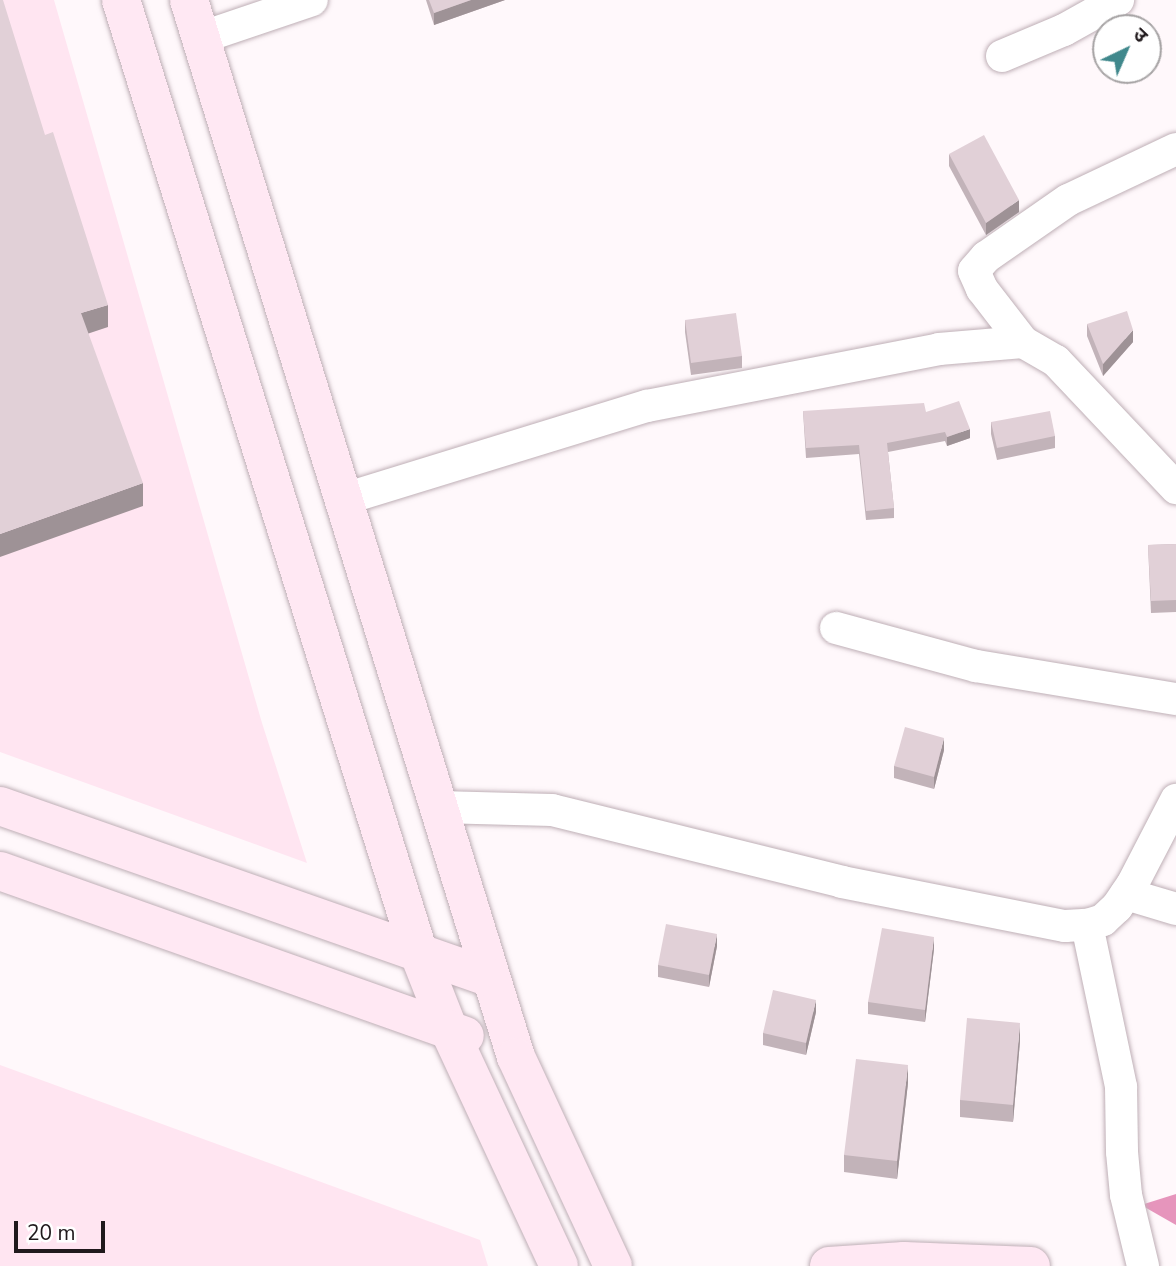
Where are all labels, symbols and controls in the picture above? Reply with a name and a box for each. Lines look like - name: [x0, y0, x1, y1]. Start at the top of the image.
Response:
- north arrow: [1092, 14, 1162, 84]
- text: उ: [1127, 22, 1153, 49]
- scale bar: [18, 1206, 108, 1250]
- text: 20 m: [27, 1219, 76, 1247]

